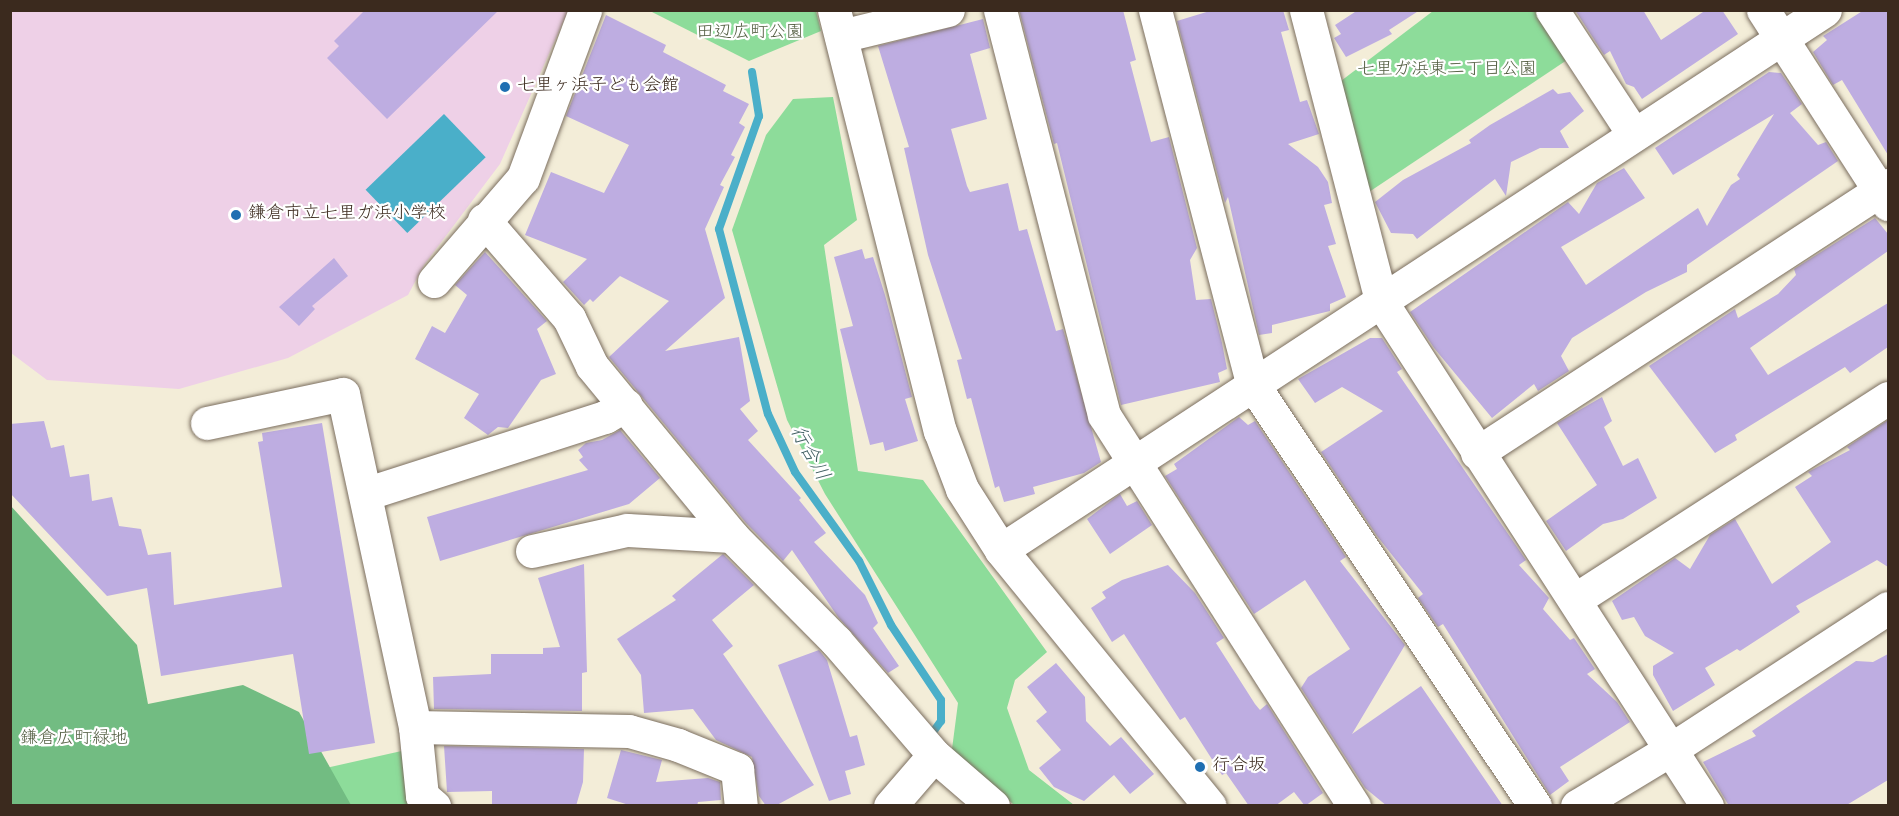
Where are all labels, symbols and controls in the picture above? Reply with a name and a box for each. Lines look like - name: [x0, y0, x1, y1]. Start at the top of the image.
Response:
- park label: 田辺広町公園: [696, 23, 804, 45]
- park label: 七里ガ浜東二丁目公園: [1357, 60, 1537, 82]
- place label: 七里ヶ浜子ども会館: [517, 76, 679, 98]
- marker: 七里ヶ浜子ども会館: [498, 80, 512, 94]
- place label: 鎌倉市立七里ガ浜小学校: [248, 204, 446, 226]
- marker: 鎌倉市立七里ガ浜小学校: [229, 208, 243, 222]
- water label: 行合川: [783, 422, 833, 486]
- park label: 鎌倉広町緑地: [20, 729, 128, 751]
- place label: 行合坂: [1212, 756, 1266, 778]
- marker: 行合坂: [1193, 760, 1207, 774]

